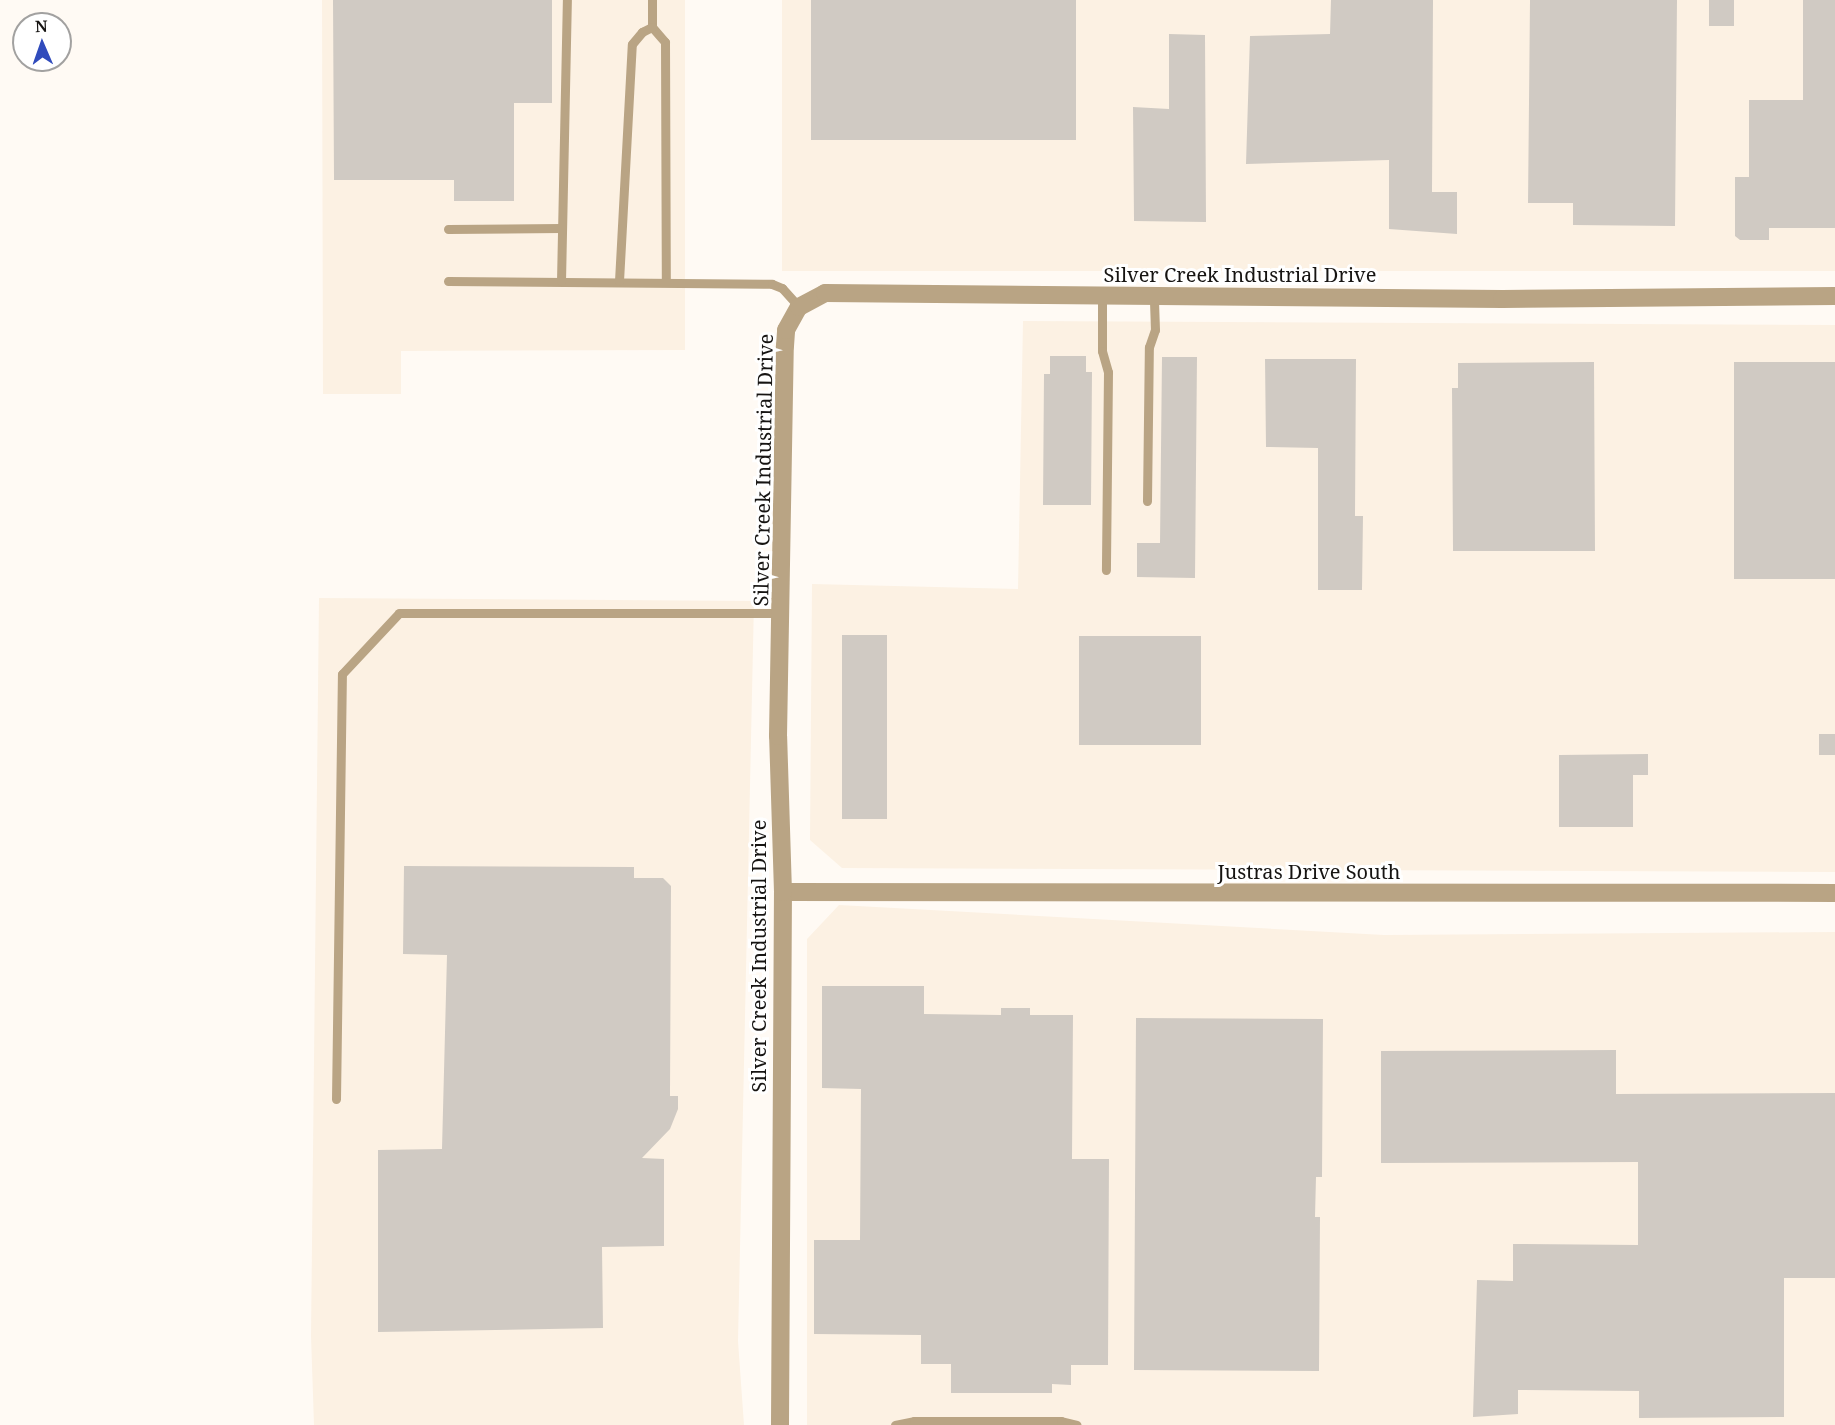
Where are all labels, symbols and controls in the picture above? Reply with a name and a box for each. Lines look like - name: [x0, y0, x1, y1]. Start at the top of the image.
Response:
- north arrow: [12, 12, 72, 72]
- text: N: [35, 15, 48, 37]
- street label: Silver Creek Industrial Drive: [1104, 262, 1376, 286]
- street label: Silver Creek Industrial Drive: [749, 333, 777, 607]
- street label: Silver Creek Industrial Drive: [746, 820, 770, 1092]
- street label: Justras Drive South: [1217, 859, 1401, 883]

